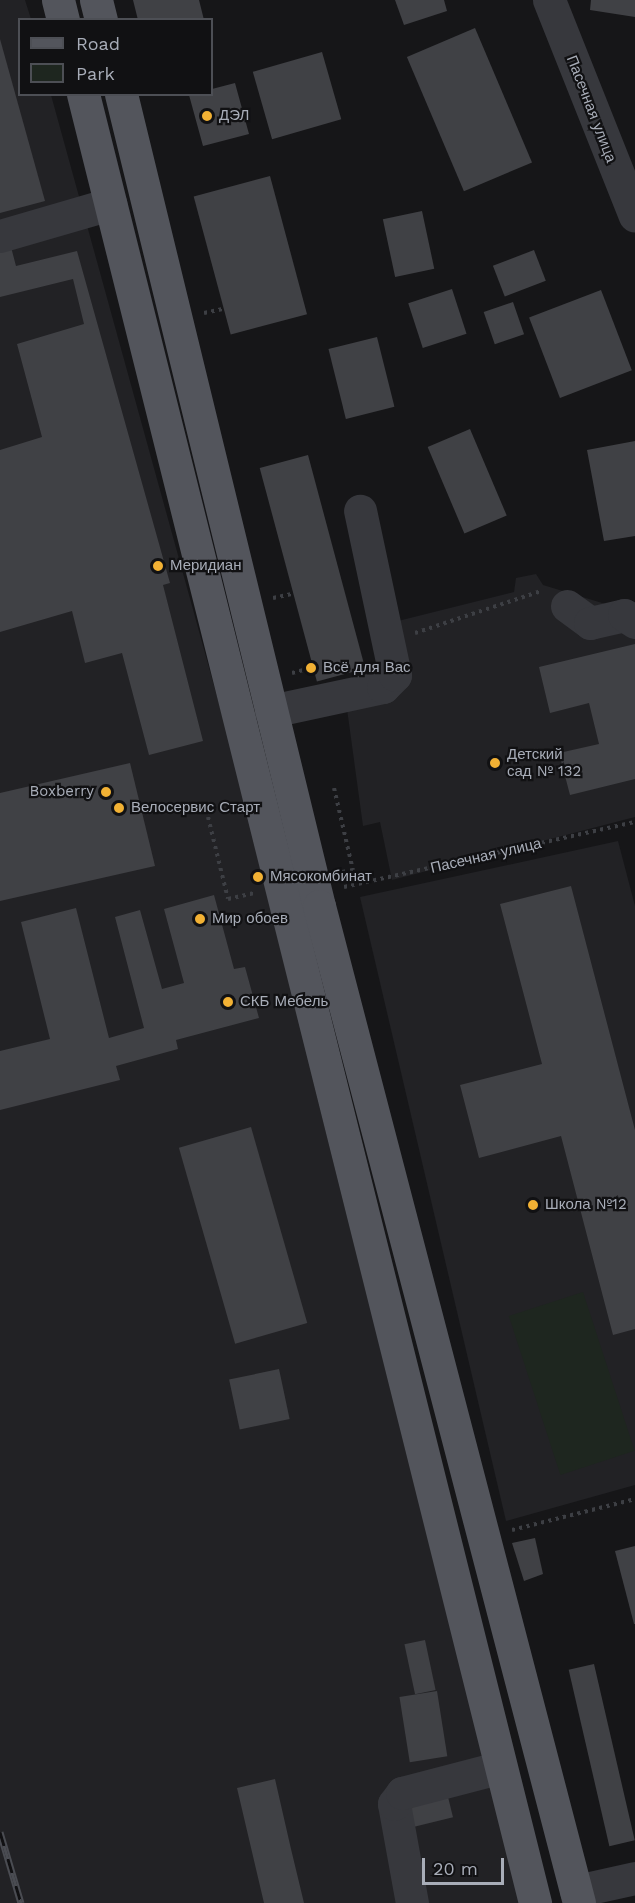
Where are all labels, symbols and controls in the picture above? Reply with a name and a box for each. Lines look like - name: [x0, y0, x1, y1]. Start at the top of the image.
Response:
- legend: [18, 18, 213, 96]
- text: Road: [76, 33, 120, 54]
- street label: Пасечная улица: [562, 53, 620, 165]
- text: Park: [76, 63, 115, 84]
- place label: ДЭЛ: [219, 107, 249, 125]
- marker: ДЭЛ: [200, 109, 214, 123]
- place label: Меридиан: [170, 557, 241, 575]
- marker: Меридиан: [151, 559, 165, 573]
- place label: Всё для Вас: [323, 659, 411, 677]
- marker: Всё для Вас: [304, 661, 318, 675]
- place label: Детский сад № 132: [507, 745, 582, 780]
- marker: Детский сад № 132: [488, 756, 502, 770]
- place label: Boxberry: [29, 783, 94, 801]
- marker: Boxberry: [99, 785, 113, 799]
- place label: Велосервис Старт: [131, 799, 260, 817]
- marker: Велосервис Старт: [112, 801, 126, 815]
- street label: Пасечная улица: [429, 834, 543, 878]
- place label: Мясокомбинат: [270, 868, 372, 886]
- marker: Мясокомбинат: [251, 870, 265, 884]
- place label: Мир обоев: [212, 910, 288, 928]
- marker: Мир обоев: [193, 912, 207, 926]
- place label: СКБ Мебель: [240, 993, 328, 1011]
- marker: СКБ Мебель: [221, 995, 235, 1009]
- place label: Школа №12: [545, 1196, 627, 1214]
- marker: Школа №12: [526, 1198, 540, 1212]
- scale bar: [425, 1846, 508, 1884]
- text: 20 m: [433, 1858, 478, 1879]

